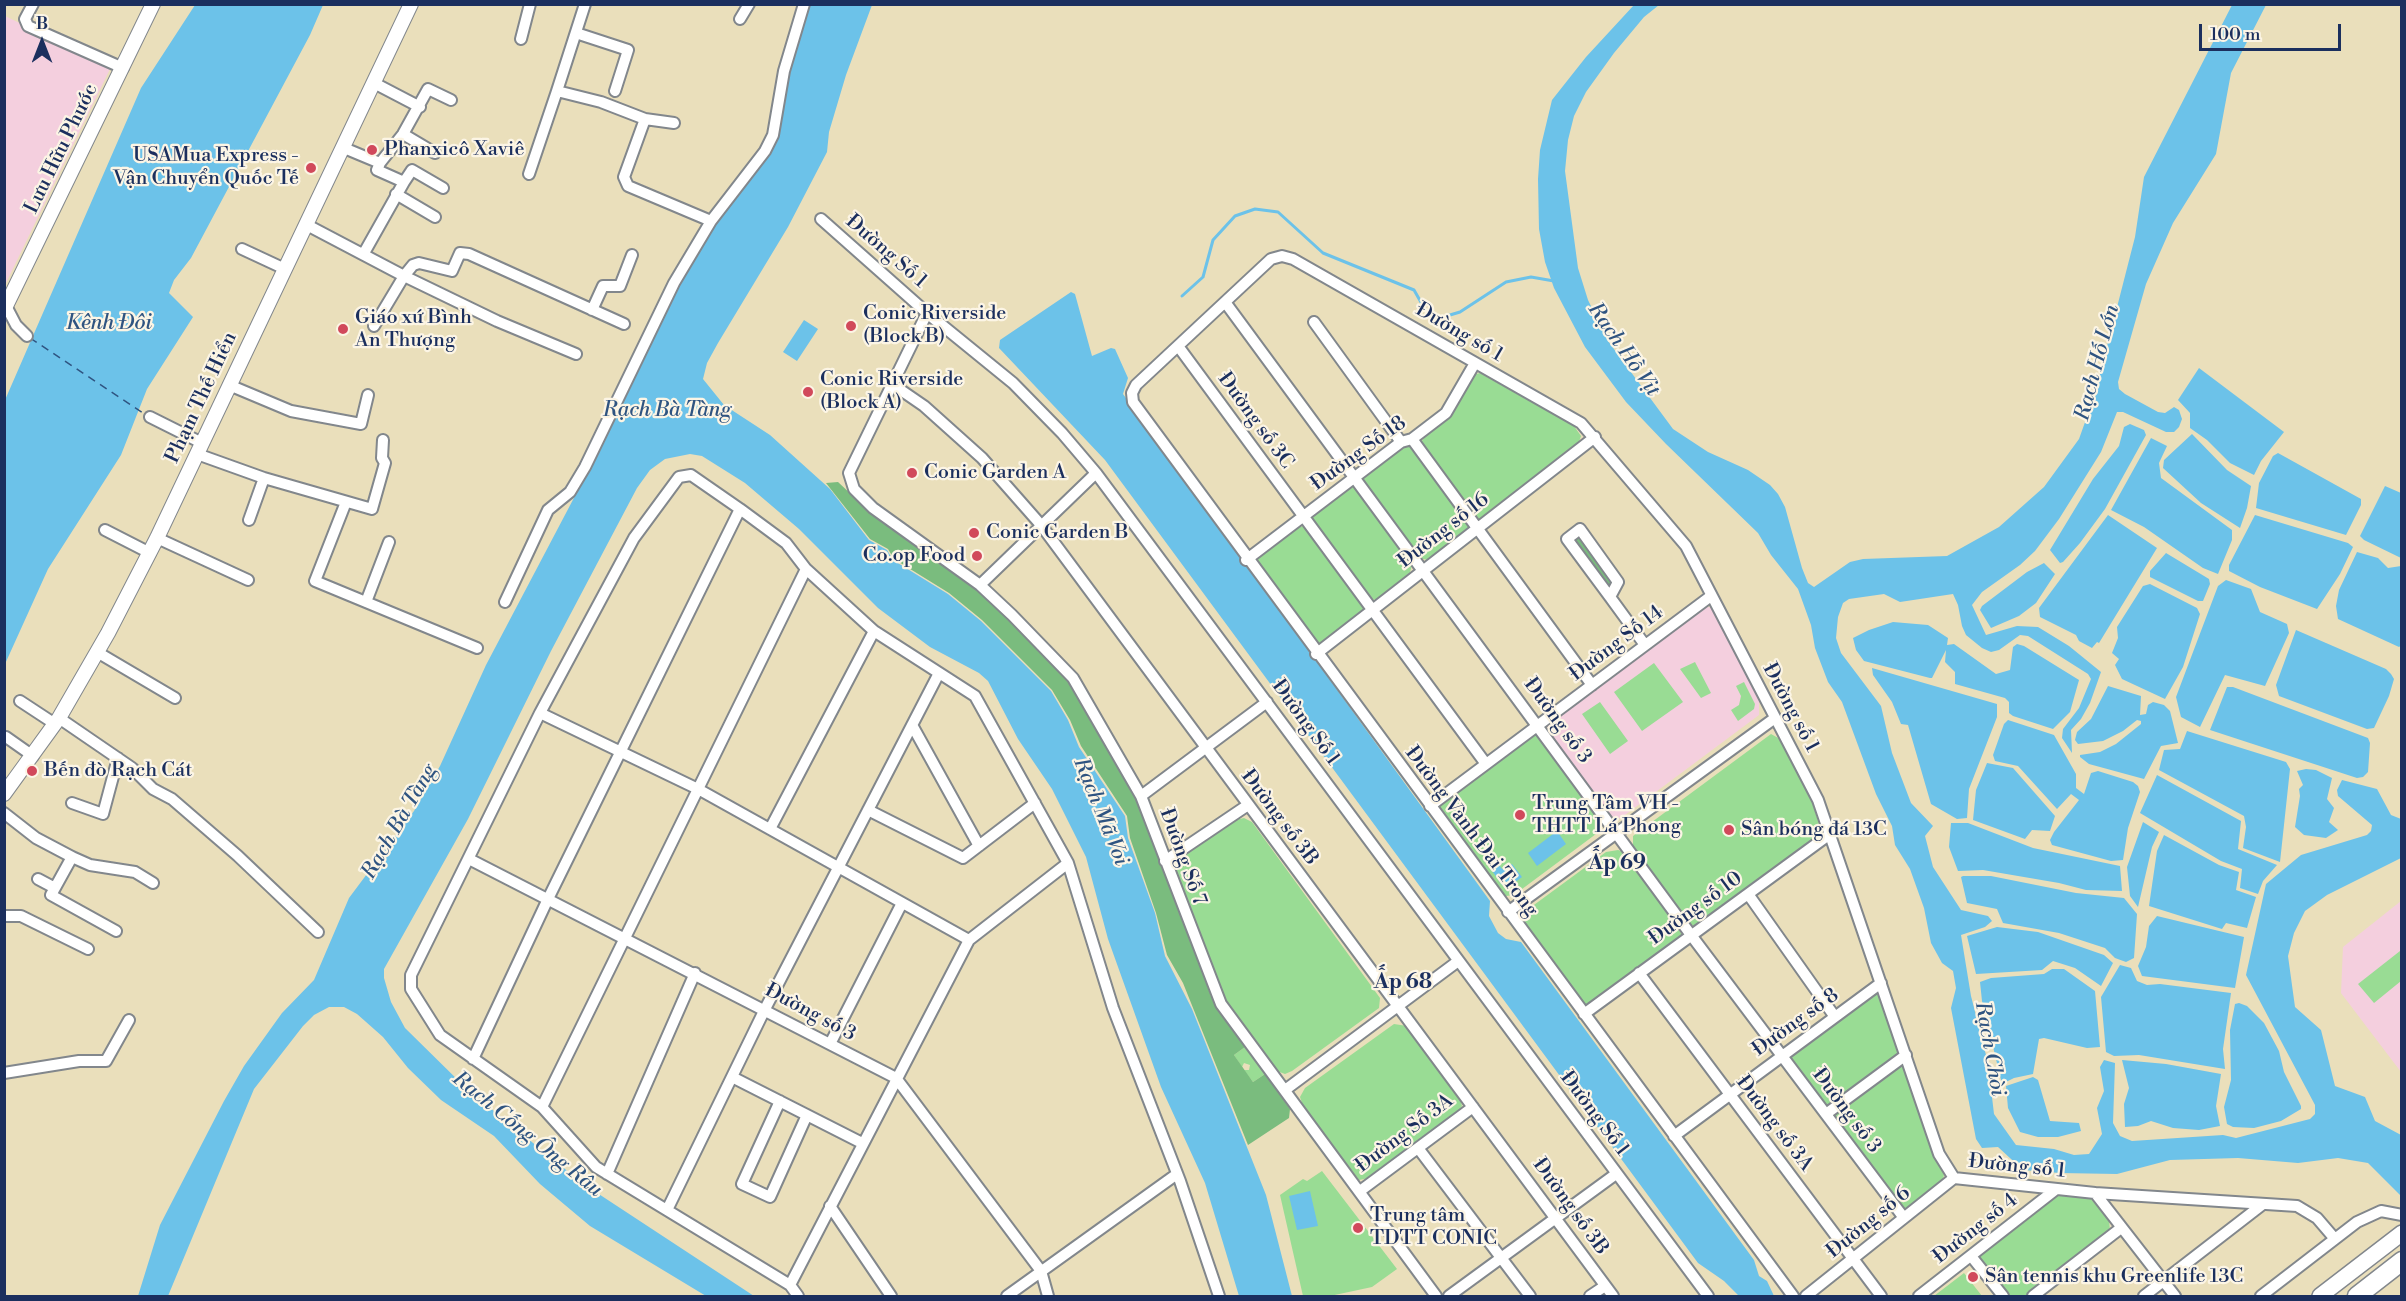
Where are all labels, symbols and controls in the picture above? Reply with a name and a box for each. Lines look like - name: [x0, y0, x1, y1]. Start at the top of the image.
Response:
- north arrow: [12, 12, 72, 72]
- scale bar: [2202, 12, 2344, 50]
- text: B: [36, 14, 48, 34]
- text: 100 m: [2210, 23, 2261, 46]
- street label: Lưu Hữu Phước: [20, 80, 104, 218]
- place label: Phanxicô Xaviê: [384, 138, 524, 162]
- marker: Phanxicô Xaviê: [365, 143, 379, 157]
- place label: USAMua Express - Vận Chuyển Quốc Tế: [113, 144, 299, 191]
- marker: USAMua Express - Vận Chuyển Quốc Tế: [304, 161, 318, 175]
- street label: Đường Số 1: [840, 210, 932, 294]
- street label: Đường số 1: [1411, 298, 1507, 368]
- water label: Rạch Hồ Vịt: [1581, 298, 1665, 402]
- place label: Conic Riverside (Block B): [863, 302, 1006, 349]
- water label: Rạch Hố Lớn: [2070, 302, 2126, 424]
- place label: Giáo xứ Bình An Thượng: [355, 306, 472, 353]
- water label: Kênh Đôi: [66, 311, 152, 337]
- marker: Conic Riverside (Block B): [844, 319, 858, 333]
- marker: Giáo xứ Bình An Thượng: [336, 322, 350, 336]
- street label: Phạm Thế Hiển: [161, 329, 243, 467]
- place label: Conic Riverside (Block A): [820, 368, 963, 415]
- street label: Đường số 3C: [1212, 368, 1298, 474]
- marker: Conic Riverside (Block A): [801, 385, 815, 399]
- water label: Rạch Bà Tàng: [603, 398, 731, 424]
- street label: Đường Số 18: [1307, 411, 1411, 497]
- place label: Conic Garden A: [924, 461, 1066, 485]
- marker: Conic Garden A: [905, 466, 919, 480]
- street label: Đường số 16: [1394, 488, 1494, 574]
- place label: Conic Garden B: [986, 521, 1129, 545]
- marker: Conic Garden B: [967, 526, 981, 540]
- place label: Co.op Food: [863, 544, 965, 568]
- marker: Co.op Food: [970, 549, 984, 563]
- street label: Đường Số 14: [1565, 601, 1669, 687]
- street label: Đường số 1: [1757, 659, 1823, 757]
- street label: Đường số 3: [1518, 674, 1596, 768]
- street label: Đường Số 1: [1266, 675, 1344, 771]
- street label: Đường Vành Đai Trong: [1399, 742, 1543, 922]
- water label: Rạch Mã Voi: [1067, 754, 1133, 870]
- place label: Bến đò Rạch Cát: [44, 759, 192, 783]
- water label: Rạch Bà Tàng: [357, 760, 443, 884]
- marker: Bến đò Rạch Cát: [25, 764, 39, 778]
- street label: Đường số 3B: [1235, 765, 1323, 871]
- place label: Trung Tâm VH - THTT Lá Phong: [1532, 792, 1681, 839]
- street label: Đường Số 7: [1153, 805, 1211, 909]
- marker: Trung Tâm VH - THTT Lá Phong: [1513, 808, 1527, 822]
- place label: Sân bóng đá 13C: [1741, 818, 1887, 842]
- marker: Sân bóng đá 13C: [1722, 823, 1736, 837]
- district label: Ấp 69: [1588, 851, 1646, 877]
- street label: Đường số 10: [1644, 867, 1748, 951]
- district label: Ấp 68: [1374, 970, 1432, 996]
- street label: Đường số 3: [760, 979, 860, 1047]
- street label: Đường số 8: [1748, 984, 1844, 1062]
- water label: Rạch Chòi: [1968, 1000, 2010, 1098]
- street label: Đường số 3: [1806, 1064, 1886, 1158]
- water label: Rạch Cống Ông Râu: [447, 1067, 607, 1203]
- street label: Đường Số 1: [1554, 1067, 1634, 1161]
- street label: Đường số 3A: [1730, 1071, 1818, 1177]
- street label: Đường Số 3A: [1351, 1089, 1459, 1179]
- street label: Đường số 1: [1967, 1150, 2067, 1184]
- street label: Đường số 3B: [1527, 1154, 1613, 1260]
- street label: Đường số 6: [1822, 1182, 1916, 1264]
- street label: Đường số 4: [1929, 1189, 2023, 1269]
- place label: Trung tâm TDTT CONIC: [1370, 1204, 1497, 1251]
- marker: Trung tâm TDTT CONIC: [1351, 1221, 1365, 1235]
- place label: Sân tennis khu Greenlife 13C: [1985, 1265, 2243, 1289]
- marker: Sân tennis khu Greenlife 13C: [1966, 1270, 1980, 1284]

